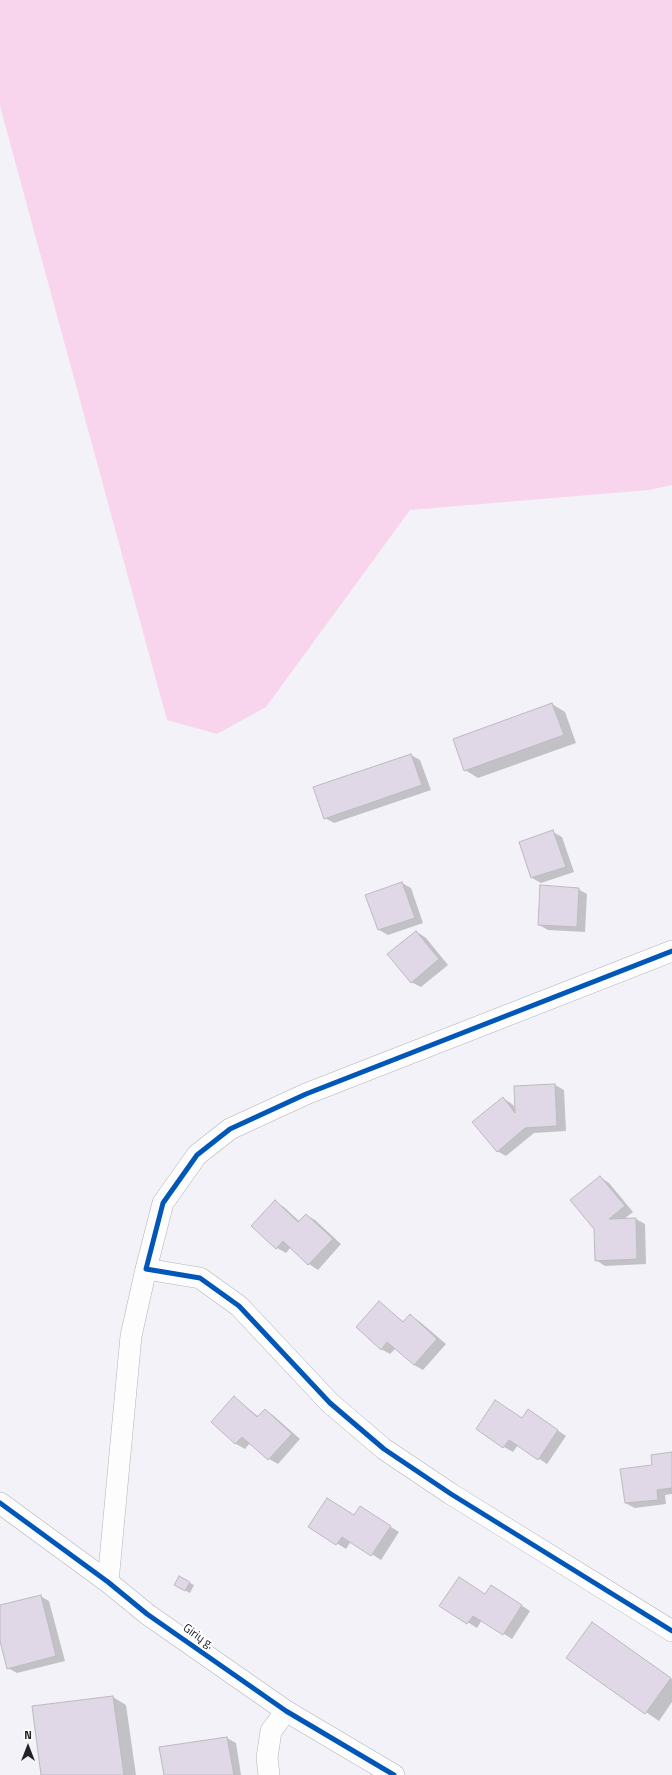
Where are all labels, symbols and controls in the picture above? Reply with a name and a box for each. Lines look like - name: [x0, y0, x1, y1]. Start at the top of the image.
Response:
- street label: Girių g.: [180, 1621, 216, 1653]
- north arrow: [8, 1727, 48, 1767]
- text: N: [24, 1727, 32, 1743]

